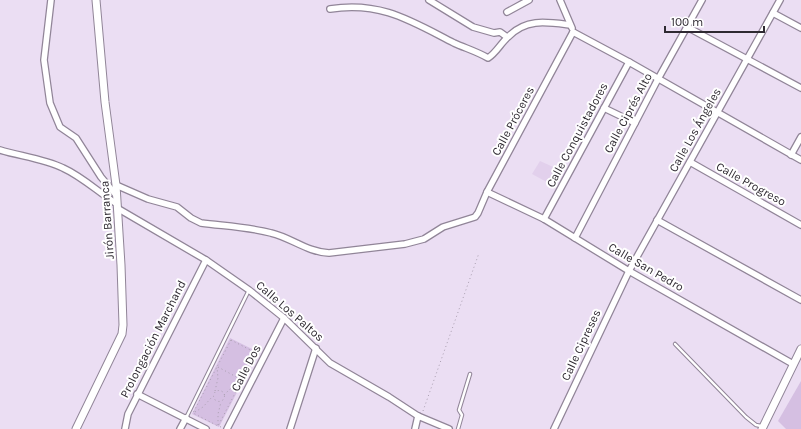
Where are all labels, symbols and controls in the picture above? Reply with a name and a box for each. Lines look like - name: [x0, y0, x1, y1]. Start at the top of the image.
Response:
- scale bar: [665, 8, 764, 34]
- text: 100 m: [671, 15, 703, 29]
- street label: Calle Ciprés Alto: [601, 71, 655, 155]
- street label: Calle Conquistadores: [543, 80, 611, 190]
- street label: Calle Próceres: [489, 84, 537, 158]
- street label: Calle Los Ángeles: [665, 85, 724, 174]
- street label: Calle Progreso: [714, 159, 788, 209]
- street label: Jirón Barranca: [97, 180, 117, 260]
- street label: Calle San Pedro: [606, 240, 686, 294]
- street label: Prolongación Marchand: [117, 278, 189, 400]
- street label: Calle Los Paltos: [253, 278, 327, 344]
- street label: Calle Cipreses: [558, 307, 604, 383]
- street label: Calle Dos: [228, 342, 264, 394]

